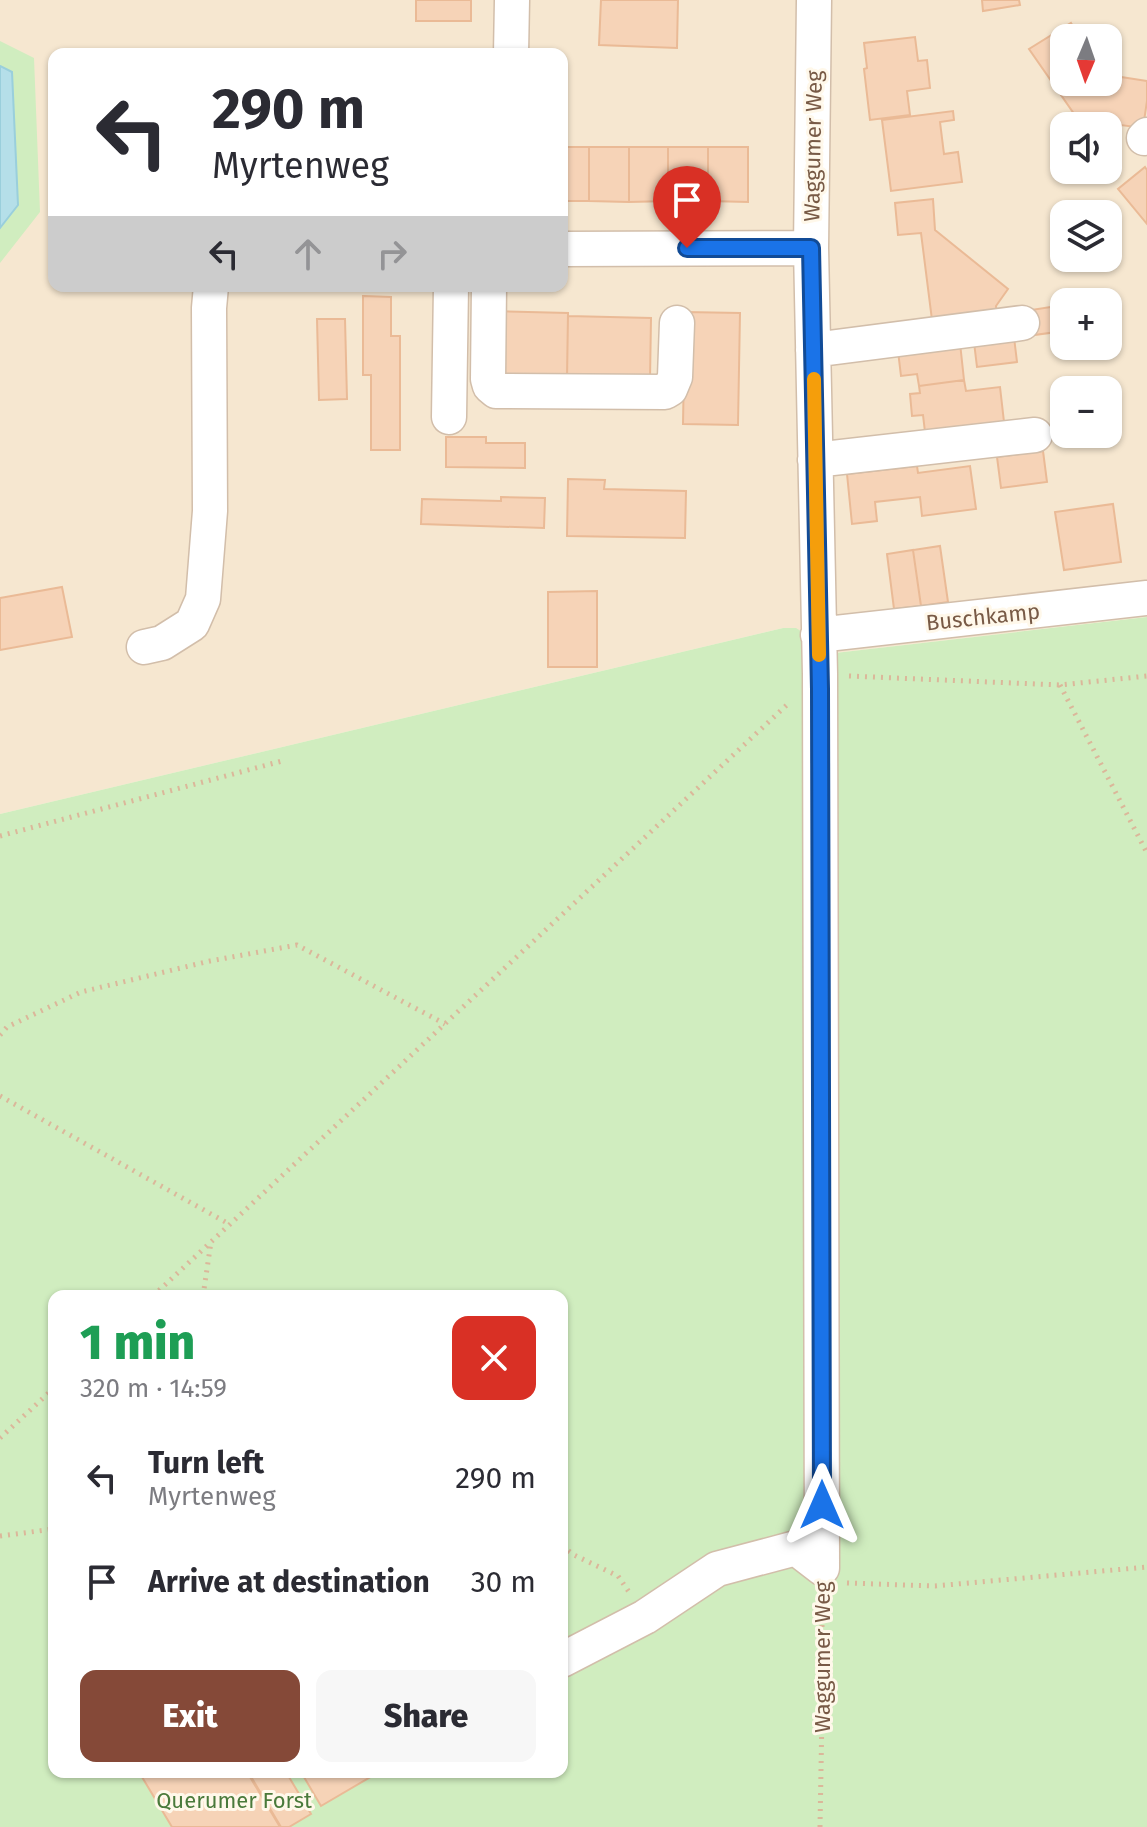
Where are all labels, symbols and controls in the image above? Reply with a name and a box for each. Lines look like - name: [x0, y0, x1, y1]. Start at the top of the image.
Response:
- north arrow: [1050, 24, 1122, 96]
- map controls: [1050, 24, 1122, 448]
- street label: Waggumer Weg: [798, 70, 828, 222]
- text: 290 m: [212, 76, 365, 143]
- icon: left: [80, 80, 184, 184]
- button: sound: [1050, 112, 1122, 184]
- text: Myrtenweg: [212, 144, 389, 188]
- pin: [653, 166, 721, 248]
- icon: arrive: [665, 178, 709, 222]
- button: layers: [1050, 200, 1122, 272]
- icon: left: [202, 232, 246, 276]
- icon: ahead: [286, 232, 330, 276]
- icon: right: [370, 232, 414, 276]
- button: +: [1050, 288, 1122, 360]
- button: −: [1050, 376, 1122, 448]
- street label: Buschkamp: [925, 598, 1041, 636]
- text: 1 min: [80, 1314, 195, 1372]
- button: close: [452, 1316, 536, 1400]
- text: 320 m · 14:59: [80, 1373, 227, 1404]
- text: Turn left: [148, 1445, 264, 1481]
- icon: left: [80, 1456, 124, 1500]
- text: 290 m: [455, 1460, 536, 1496]
- position arrow: [780, 1463, 864, 1547]
- text: Myrtenweg: [148, 1481, 276, 1512]
- icon: arrive: [80, 1560, 124, 1604]
- text: Arrive at destination: [148, 1564, 430, 1600]
- text: 30 m: [471, 1564, 536, 1600]
- street label: Waggumer Weg: [809, 1581, 836, 1733]
- button: Exit: [80, 1670, 300, 1762]
- button: Share: [316, 1670, 536, 1762]
- park label: Querumer Forst: [156, 1787, 312, 1814]

